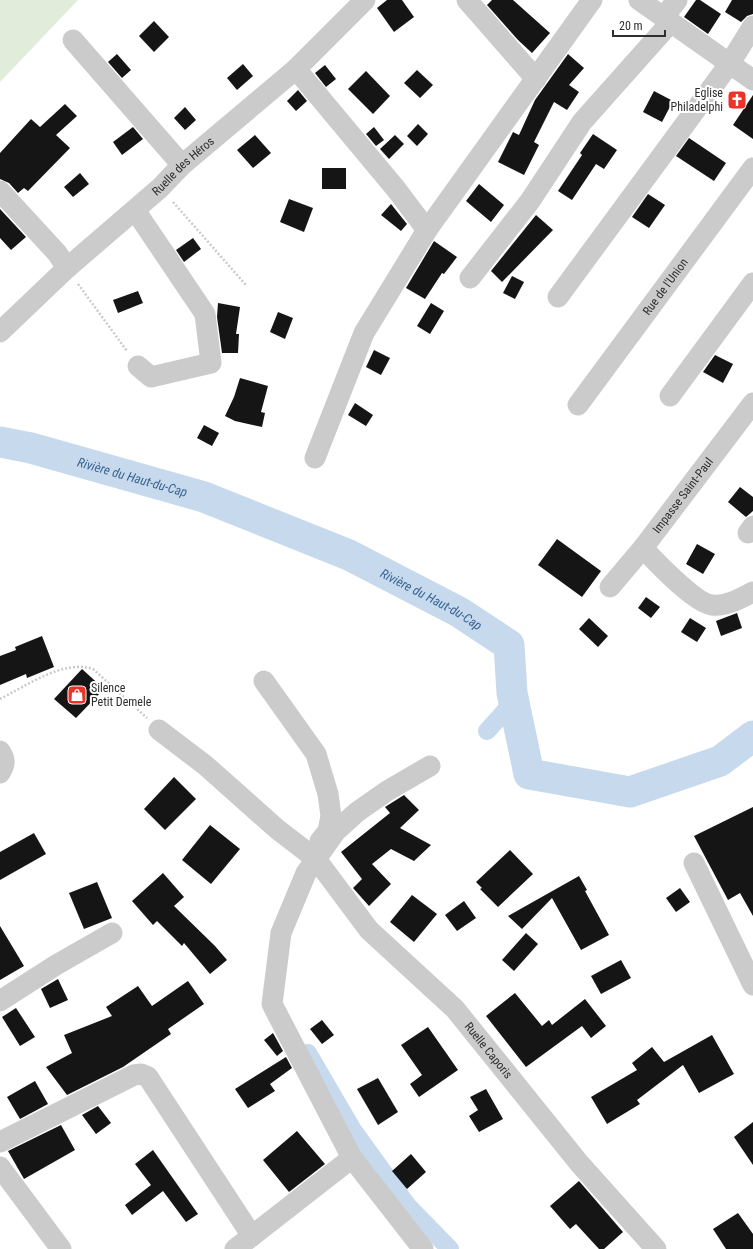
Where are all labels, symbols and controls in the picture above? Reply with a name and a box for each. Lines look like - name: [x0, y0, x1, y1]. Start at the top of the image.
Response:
- scale bar: [613, 12, 665, 38]
- text: 20 m: [619, 19, 643, 33]
- place label: Eglise Philadelphi: [671, 86, 723, 114]
- church icon: Eglise Philadelphi: [726, 89, 748, 111]
- street label: Ruelle des Héros: [149, 134, 217, 199]
- street label: Rue de l'Union: [640, 255, 691, 318]
- water label: Rivière du Haut-du-Cap: [76, 455, 189, 500]
- street label: Impasse Saint-Paul: [650, 455, 716, 536]
- water label: Rivière du Haut-du-Cap: [378, 566, 485, 633]
- place label: Silence Petit Demele: [91, 681, 152, 709]
- shop icon: Silence Petit Demele: [66, 684, 88, 706]
- street label: Ruelle Caporis: [462, 1020, 515, 1081]

